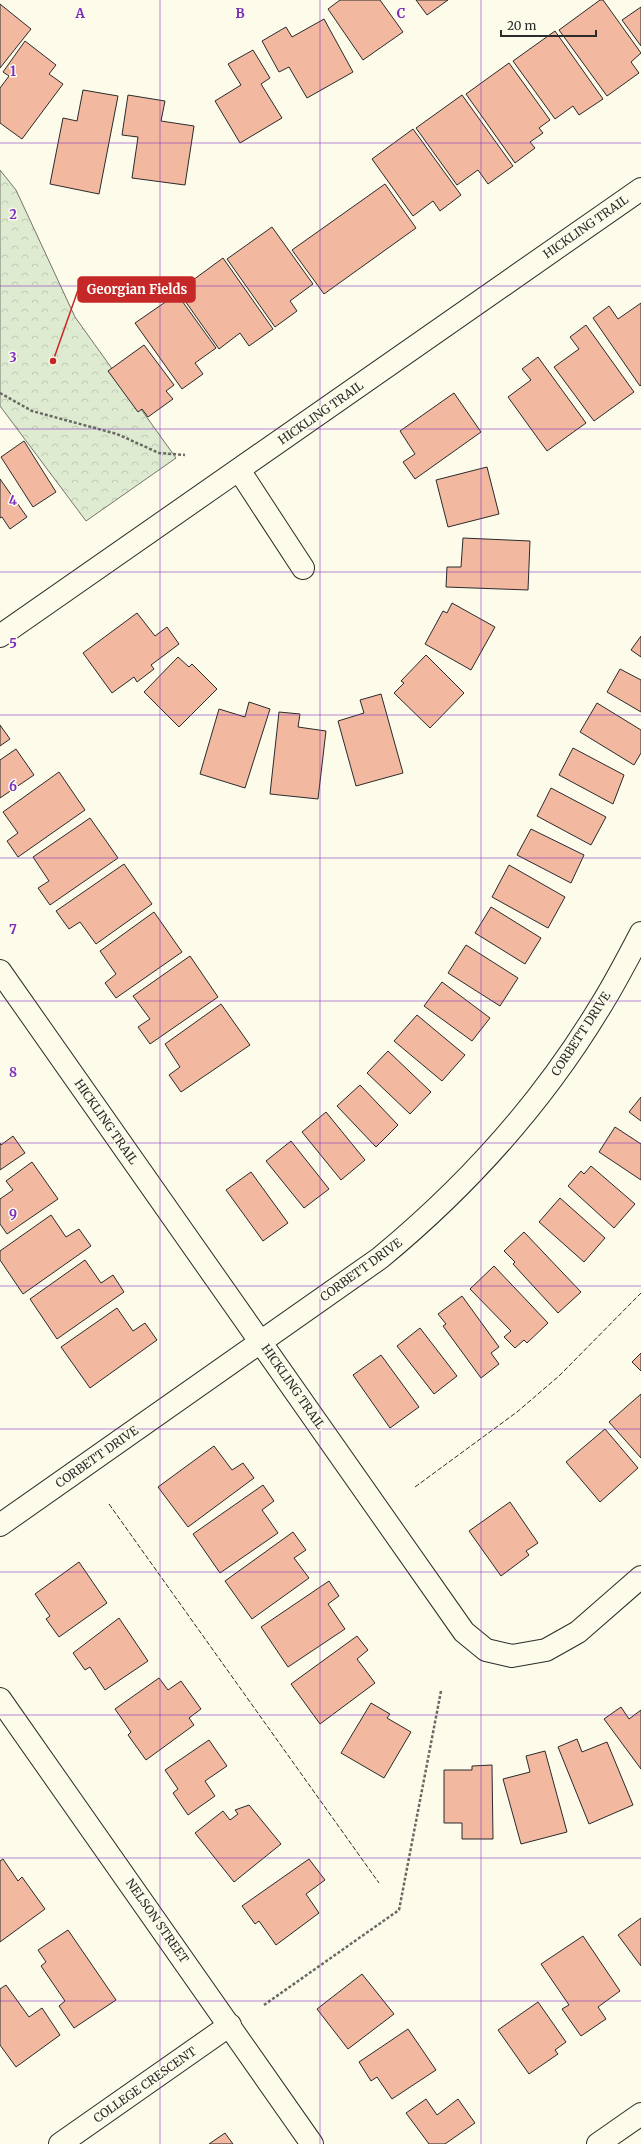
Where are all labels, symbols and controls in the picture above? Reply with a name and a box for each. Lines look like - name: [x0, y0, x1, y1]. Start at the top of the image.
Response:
- text: A: [74, 5, 85, 22]
- text: B: [235, 5, 245, 22]
- text: C: [397, 5, 406, 22]
- scale bar: [501, 12, 596, 38]
- text: 20 m: [507, 18, 536, 33]
- text: 1: [10, 63, 16, 80]
- street label: HICKLING TRAIL: [540, 191, 632, 262]
- text: 2: [9, 206, 17, 223]
- callout: Georgian Fields: [78, 277, 195, 302]
- text: Georgian Fields: [87, 281, 188, 298]
- text: 3: [9, 349, 17, 366]
- street label: HICKLING TRAIL: [275, 377, 367, 448]
- text: 4: [9, 492, 18, 509]
- text: 5: [9, 635, 17, 652]
- text: 6: [9, 778, 17, 795]
- text: 7: [9, 921, 17, 938]
- street label: CORBETT DRIVE: [548, 988, 614, 1079]
- text: 8: [9, 1064, 17, 1081]
- street label: HICKLING TRAIL: [71, 1076, 142, 1168]
- text: 9: [9, 1206, 17, 1223]
- street label: CORBETT DRIVE: [317, 1235, 405, 1304]
- street label: HICKLING TRAIL: [258, 1341, 329, 1433]
- street label: CORBETT DRIVE: [52, 1422, 141, 1491]
- street label: NELSON STREET: [123, 1876, 192, 1966]
- street label: COLLEGE CRESCENT: [90, 2043, 200, 2126]

